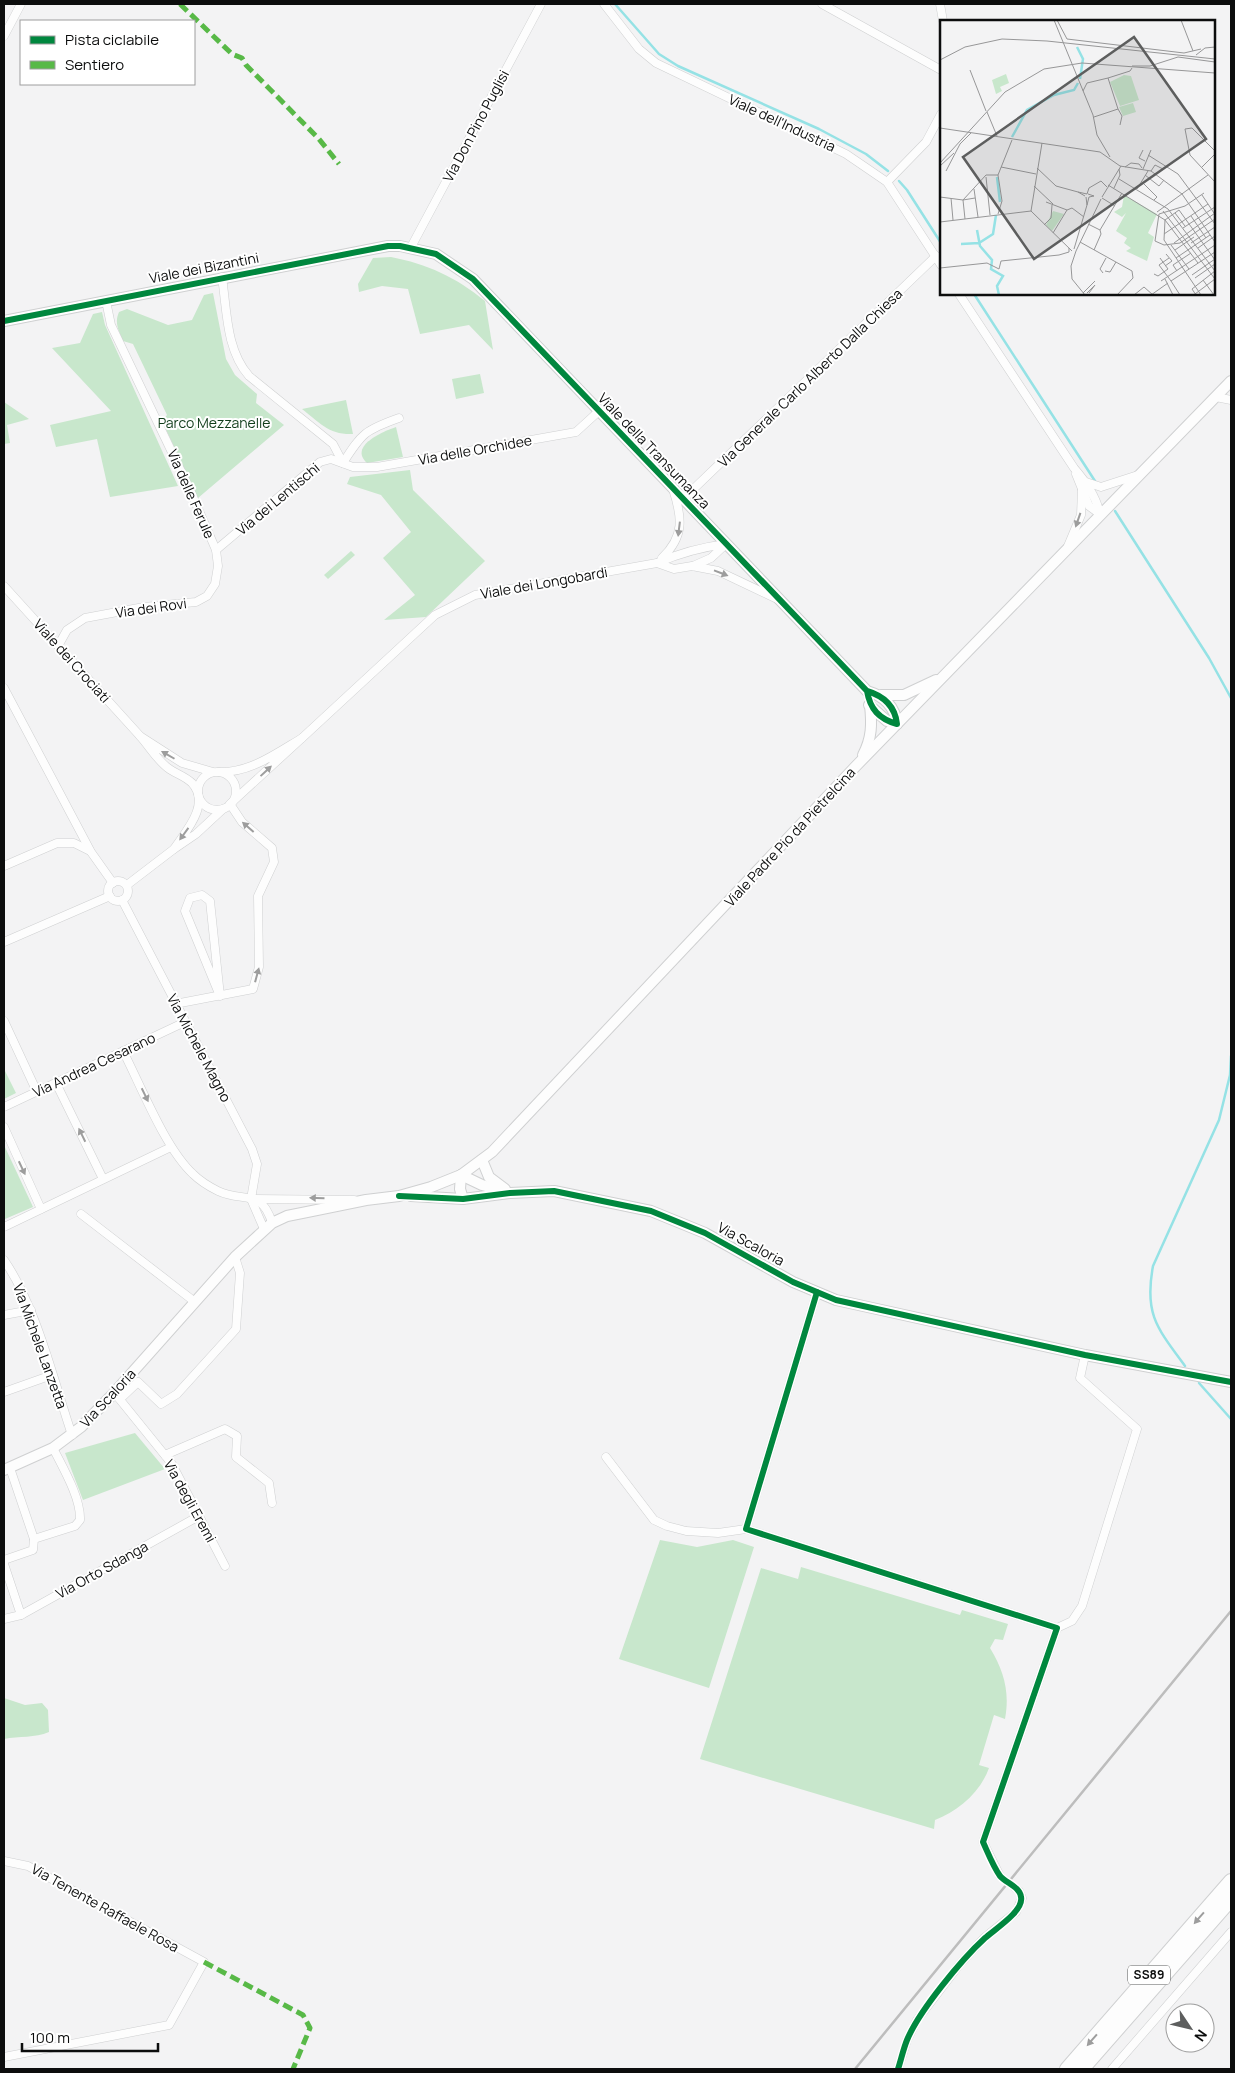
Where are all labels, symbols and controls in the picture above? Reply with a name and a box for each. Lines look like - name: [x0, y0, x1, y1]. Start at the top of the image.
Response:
- legend: [20, 20, 195, 85]
- inset map: [940, 20, 1215, 295]
- text: Pista ciclabile: [65, 29, 159, 50]
- text: Sentiero: [65, 54, 124, 75]
- street label: Via Don Pino Puglisi: [438, 67, 513, 185]
- street label: Viale dell'Industria: [726, 89, 839, 156]
- street label: Viale dei Bizantini: [147, 248, 260, 287]
- street label: Via Generale Carlo Alberto Dalla Chiesa: [713, 284, 906, 471]
- street label: Viale della Transumanza: [594, 389, 715, 513]
- park label: Parco Mezzanelle: [158, 413, 270, 432]
- street label: Via delle Orchidee: [417, 430, 533, 469]
- street label: Via delle Ferule: [163, 446, 220, 541]
- street label: Via dei Lentischi: [232, 458, 323, 539]
- one-way arrow: [1074, 512, 1081, 527]
- one-way arrow: [675, 521, 683, 537]
- street label: Viale dei Longobardi: [479, 562, 609, 603]
- one-way arrow: [714, 569, 729, 577]
- street label: Via dei Rovi: [114, 593, 188, 622]
- street label: Viale dei Crociati: [30, 615, 115, 707]
- one-way arrow: [162, 751, 175, 760]
- street label: Viale Padre Pio da Pietrelcina: [720, 763, 859, 910]
- one-way arrow: [260, 765, 272, 777]
- one-way arrow: [242, 822, 255, 833]
- one-way arrow: [179, 827, 189, 841]
- one-way arrow: [253, 967, 261, 983]
- street label: Via Michele Magno: [163, 990, 236, 1105]
- street label: Via Andrea Cesarano: [29, 1028, 158, 1101]
- one-way arrow: [141, 1087, 149, 1102]
- one-way arrow: [78, 1128, 86, 1143]
- one-way arrow: [19, 1161, 27, 1175]
- one-way arrow: [309, 1194, 325, 1202]
- street label: Via Scaloria: [714, 1217, 788, 1270]
- street label: Via Michele Lanzetta: [9, 1281, 72, 1411]
- street label: Via Scaloria: [76, 1364, 140, 1431]
- street label: Via degli Eremi: [160, 1456, 221, 1546]
- street label: Via Orto Sdanga: [52, 1536, 151, 1603]
- street label: Via Tenente Raffaele Rosa: [28, 1859, 183, 1956]
- one-way arrow: [1193, 1911, 1205, 1923]
- road number: SS89: [1128, 1966, 1170, 1984]
- north arrow: [1165, 2003, 1215, 2053]
- scale bar: [22, 2020, 159, 2052]
- text: N: [1190, 2026, 1212, 2045]
- text: 100 m: [30, 2027, 70, 2048]
- one-way arrow: [1087, 2033, 1098, 2046]

